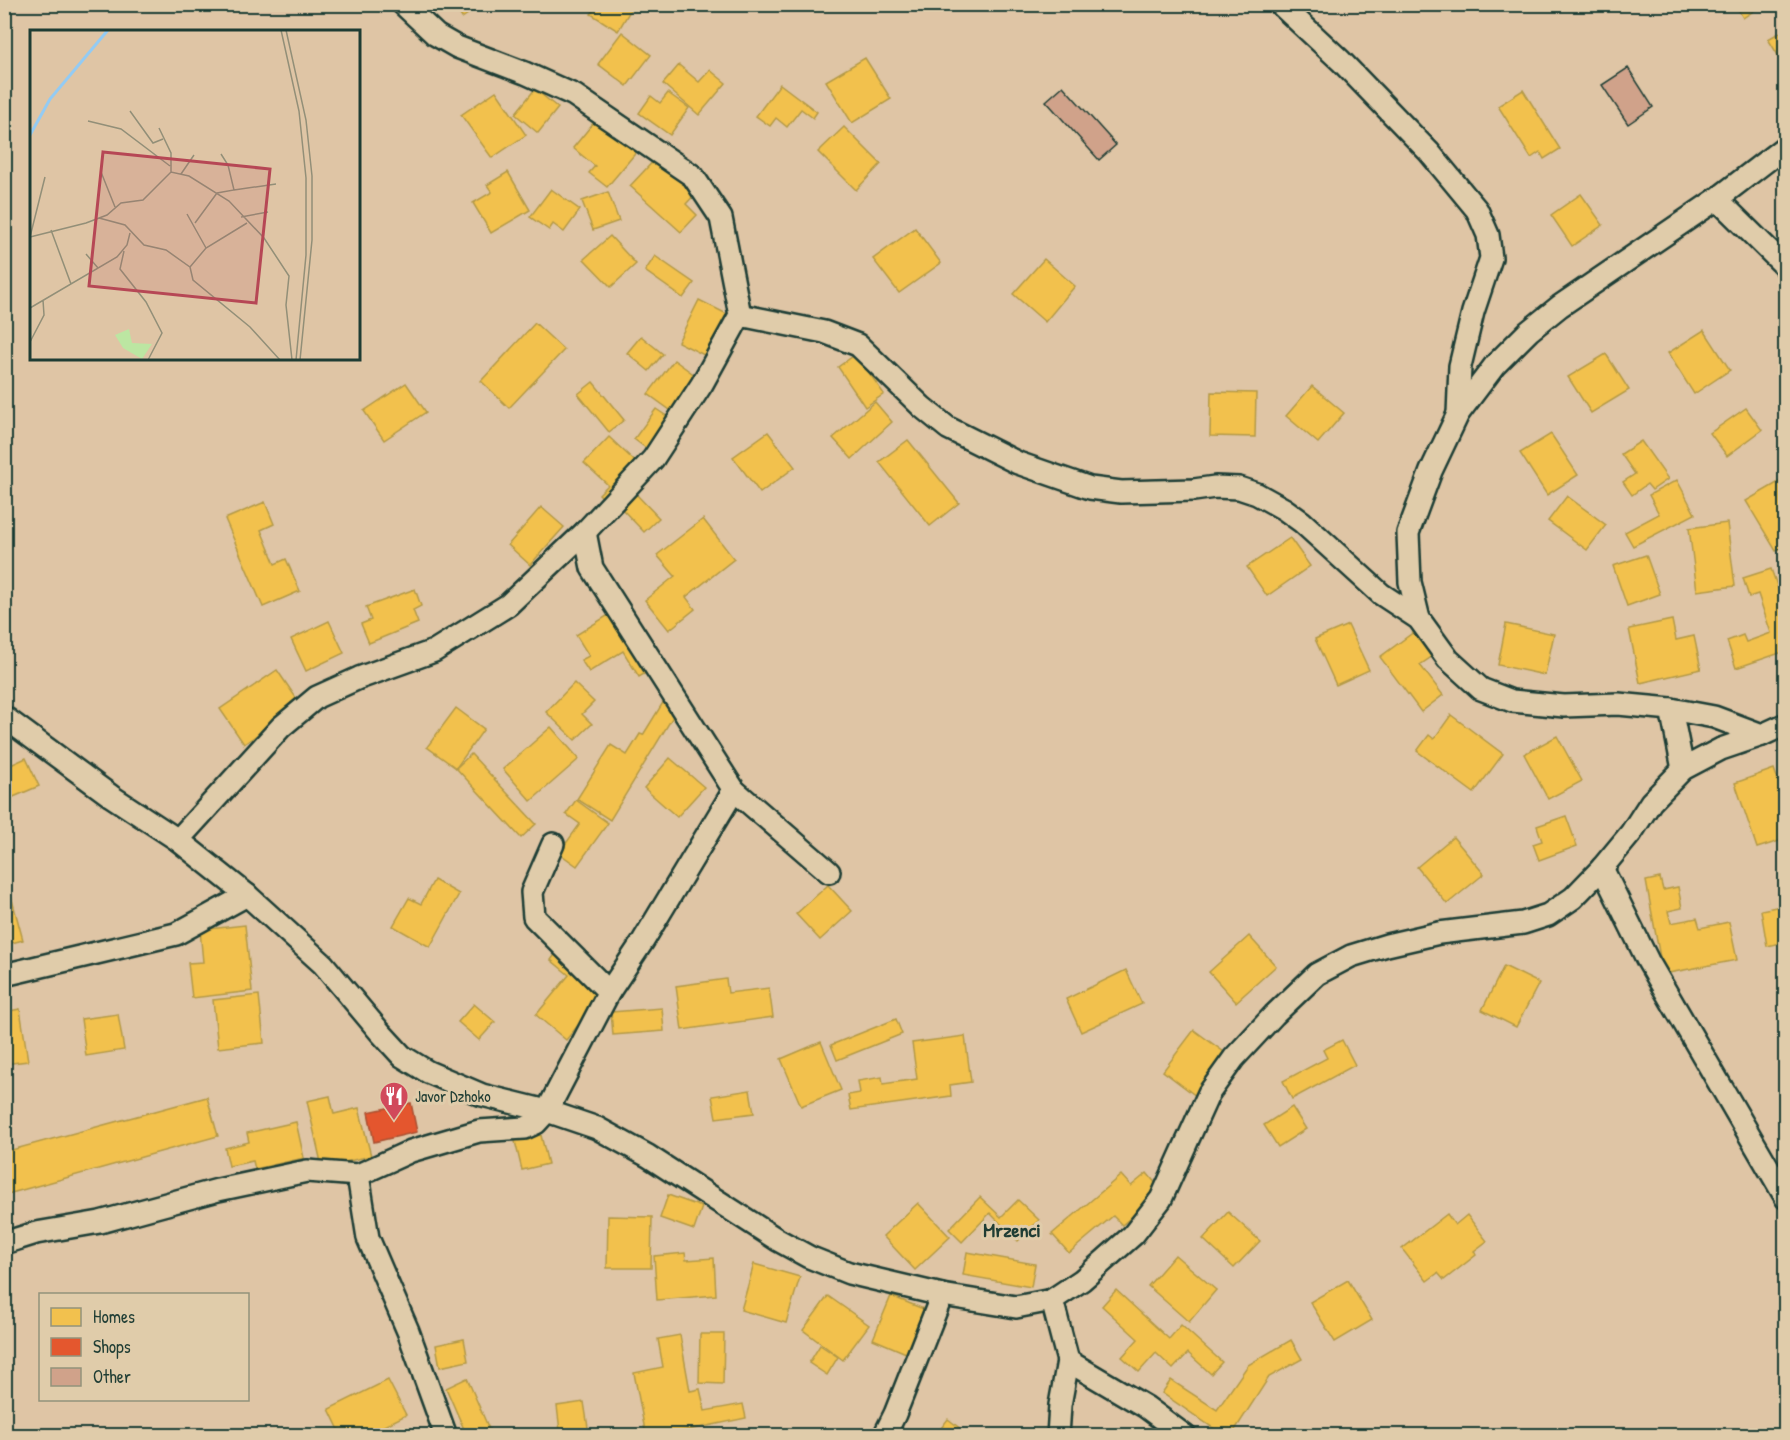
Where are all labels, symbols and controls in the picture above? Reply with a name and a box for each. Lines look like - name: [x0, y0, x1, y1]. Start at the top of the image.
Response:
- inset map: [30, 30, 360, 360]
- restaurant icon: Javor Dzhoko: [378, 1080, 410, 1122]
- place label: Javor Dzhoko: [415, 1085, 491, 1107]
- district label: Mrzenci: [983, 1216, 1041, 1243]
- legend: [39, 1293, 249, 1401]
- text: Homes: [93, 1304, 135, 1329]
- text: Shops: [93, 1334, 131, 1359]
- text: Other: [93, 1364, 131, 1389]

